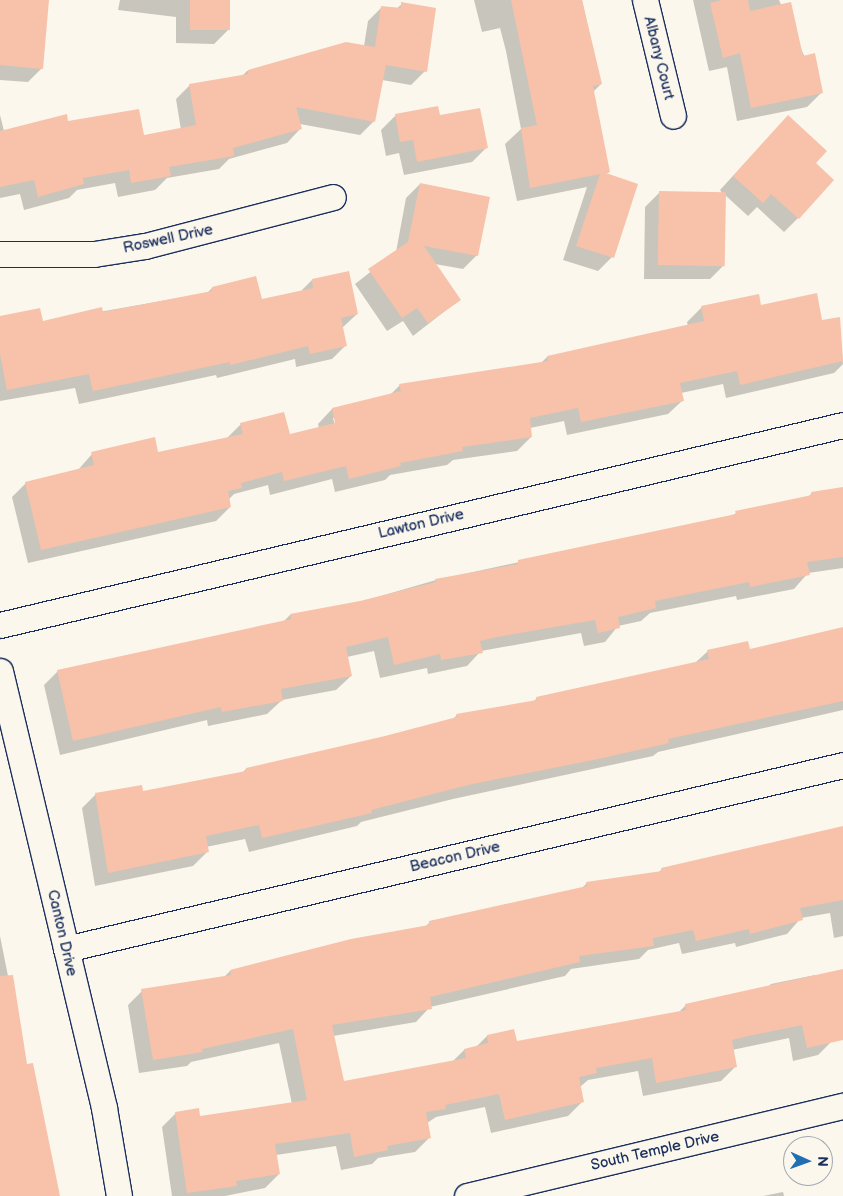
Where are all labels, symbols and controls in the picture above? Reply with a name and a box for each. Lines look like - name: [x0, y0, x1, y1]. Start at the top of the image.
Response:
- street label: Albany Court: [640, 14, 678, 102]
- street label: Roswell Drive: [121, 221, 215, 257]
- street label: Lawton Drive: [376, 505, 466, 543]
- street label: Beacon Drive: [408, 838, 502, 876]
- street label: Canton Drive: [43, 888, 81, 978]
- street label: South Temple Drive: [589, 1127, 721, 1175]
- north arrow: [783, 1136, 833, 1186]
- text: N: [814, 1156, 831, 1167]

